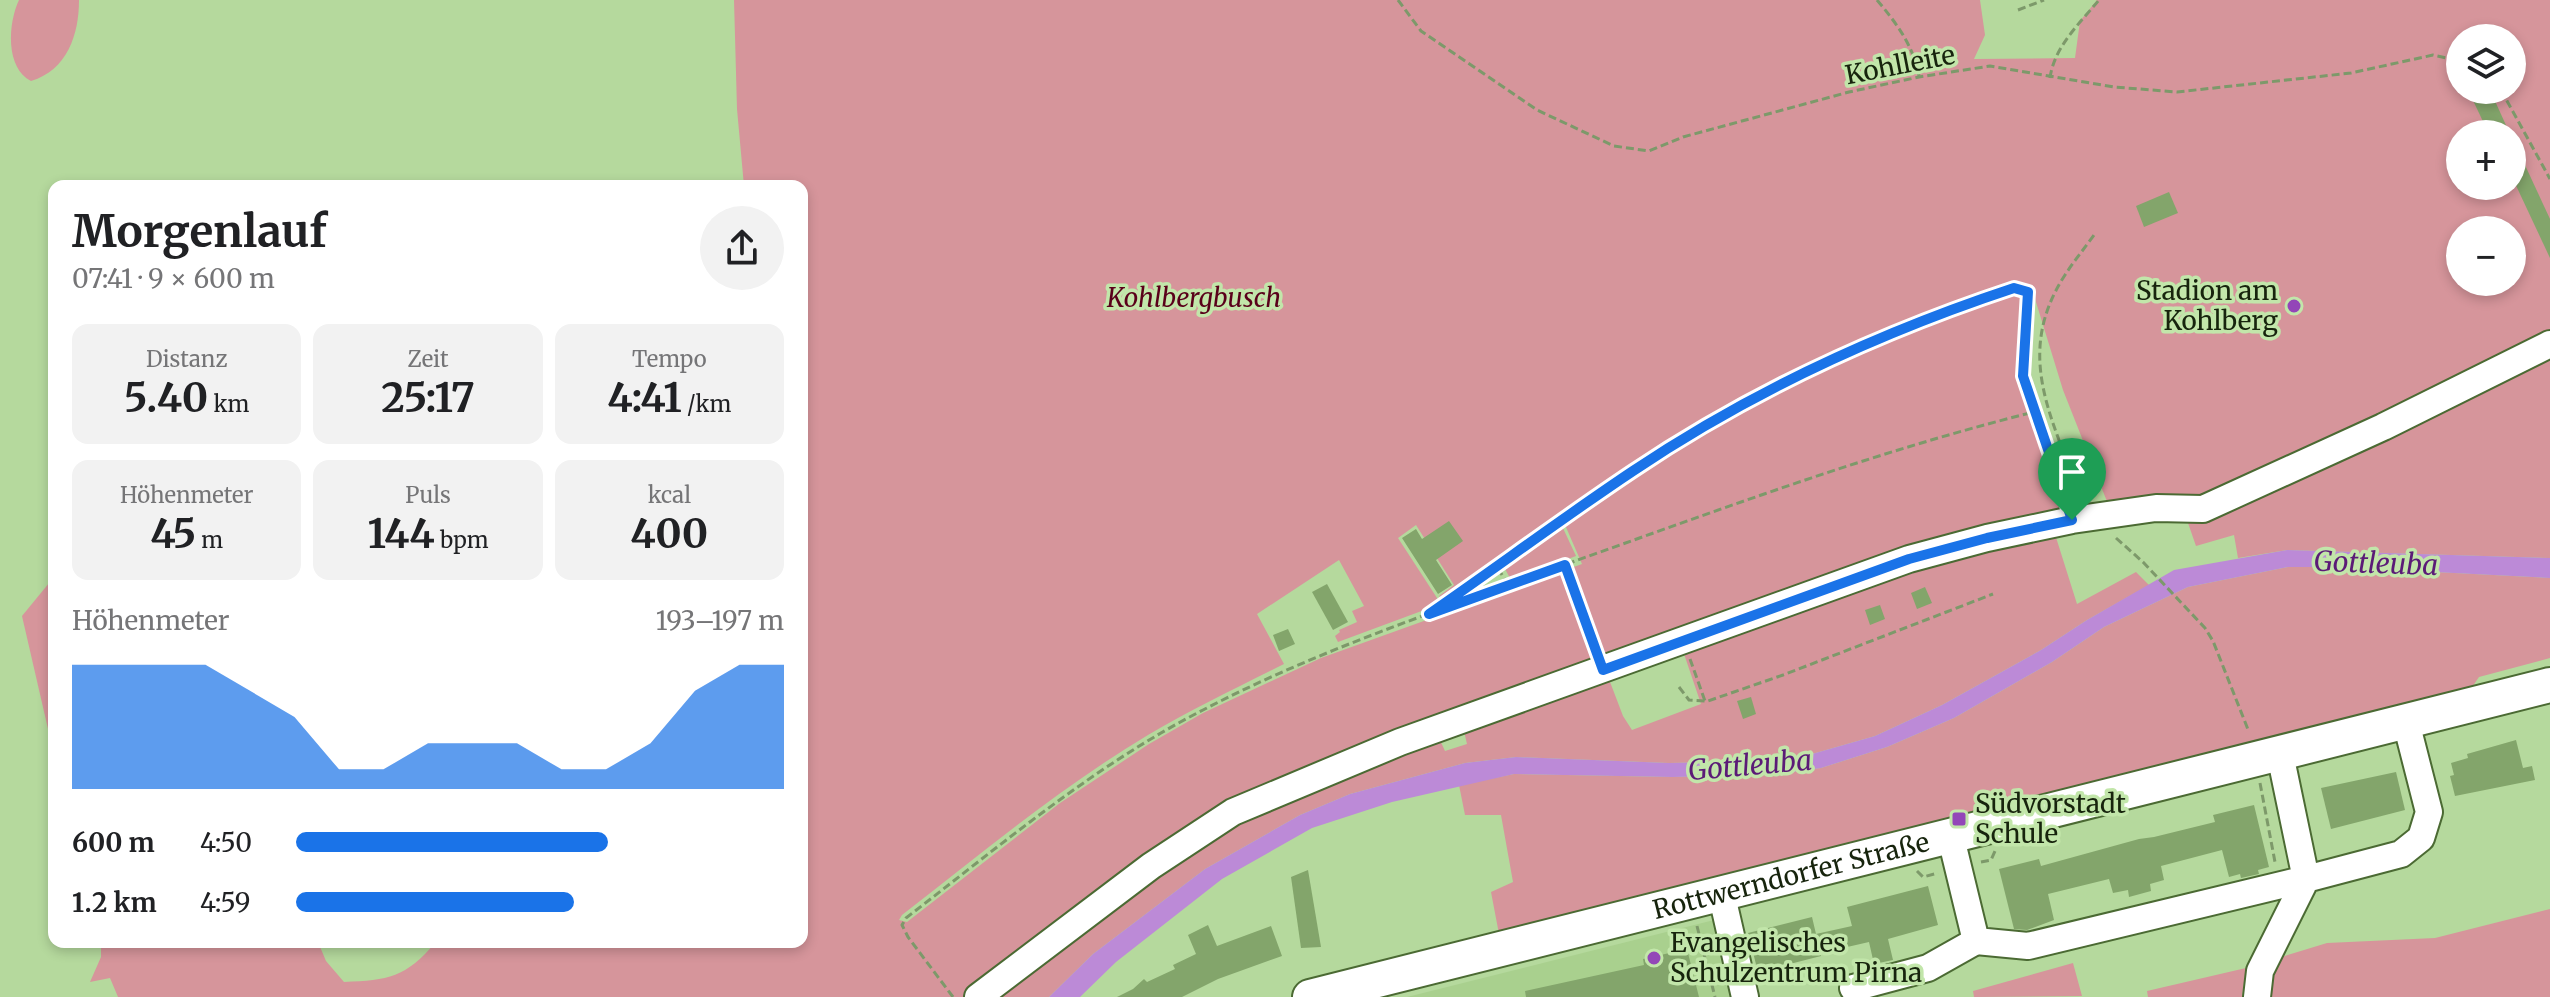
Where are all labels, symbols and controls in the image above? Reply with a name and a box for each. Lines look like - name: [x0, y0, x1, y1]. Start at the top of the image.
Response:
- map controls: [2446, 24, 2526, 296]
- button: layers: [2446, 24, 2526, 104]
- street label: Kohlleite: [1842, 38, 1958, 91]
- button: +: [2446, 120, 2526, 200]
- text: Morgenlauf: [72, 204, 327, 259]
- button: share: [700, 206, 784, 290]
- button: −: [2446, 216, 2526, 296]
- text: 07:41 · 9 × 600 m: [72, 262, 275, 295]
- place label: Stadion am Kohlberg: [2136, 274, 2278, 337]
- park label: Kohlbergbusch: [1106, 281, 1281, 314]
- marker: Stadion am Kohlberg: [2285, 297, 2303, 315]
- text: Distanz: [146, 345, 227, 373]
- text: Zeit: [407, 345, 449, 373]
- text: Tempo: [632, 345, 707, 373]
- text: 5.40: [124, 373, 208, 423]
- text: 25:17: [381, 373, 475, 423]
- text: 4:41: [607, 373, 682, 423]
- text: km: [208, 390, 249, 418]
- text: /km: [682, 390, 731, 418]
- pin: [2038, 438, 2106, 520]
- icon: arrive: [2050, 450, 2094, 494]
- text: Höhenmeter: [120, 481, 253, 509]
- text: Puls: [405, 481, 451, 509]
- text: kcal: [648, 481, 691, 509]
- text: 45: [150, 509, 196, 559]
- text: 144: [367, 509, 435, 559]
- text: 400: [630, 509, 708, 559]
- text: m: [196, 526, 223, 554]
- text: bpm: [435, 526, 489, 554]
- water label: Gottleuba: [2313, 543, 2439, 583]
- text: Höhenmeter: [72, 604, 230, 637]
- text: 193–197 m: [656, 604, 784, 637]
- water label: Gottleuba: [1687, 742, 1813, 788]
- place label: Südvorstadt Schule: [1975, 787, 2126, 850]
- marker: Südvorstadt Schule: [1950, 810, 1968, 828]
- street label: Rottwerndorfer Straße: [1649, 825, 1933, 926]
- text: 600 m: [72, 826, 155, 859]
- text: 4:50: [200, 826, 252, 859]
- text: 1.2 km: [72, 886, 157, 919]
- text: 4:59: [200, 886, 251, 919]
- place label: Evangelisches Schulzentrum Pirna: [1670, 926, 1922, 989]
- marker: Evangelisches Schulzentrum Pirna: [1645, 949, 1663, 967]

